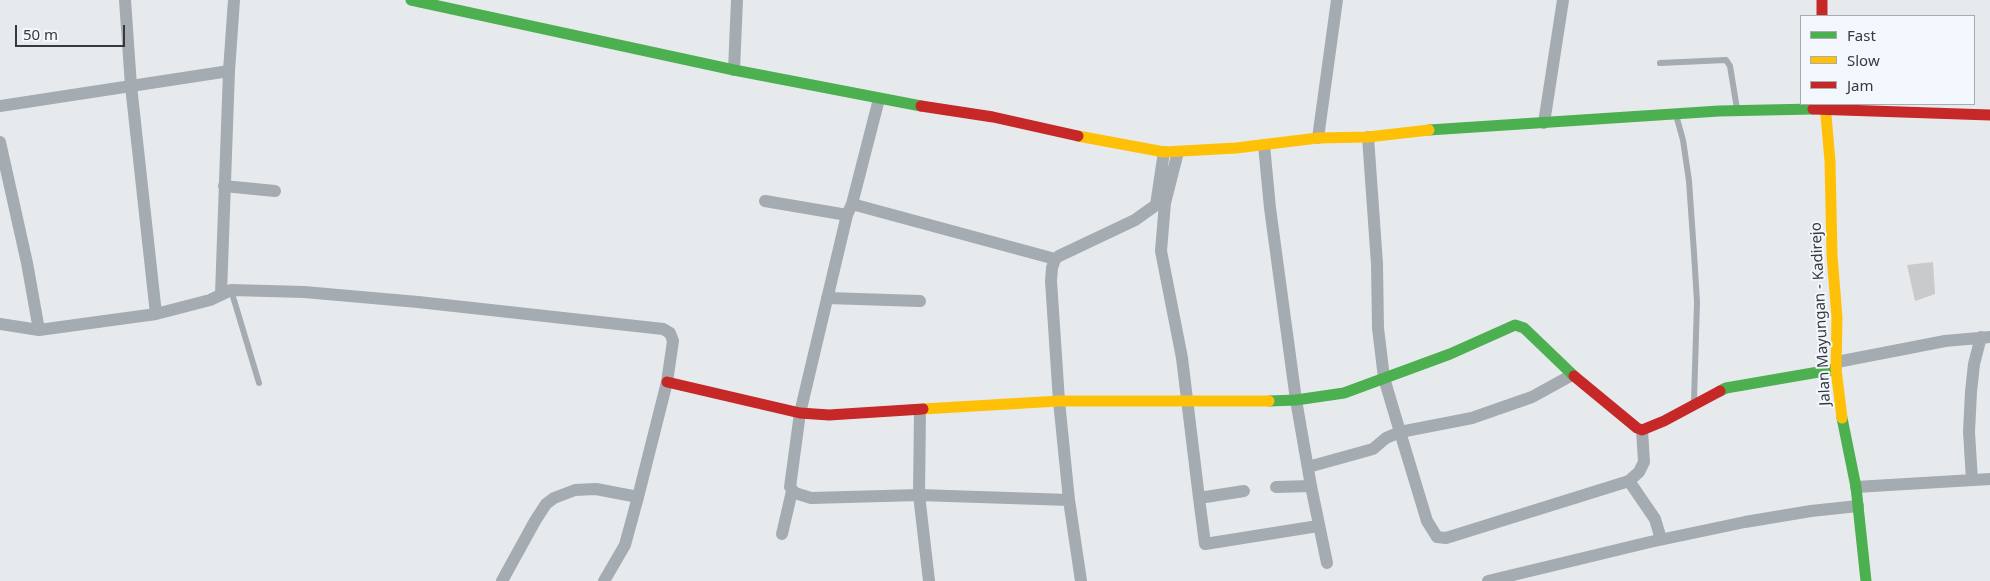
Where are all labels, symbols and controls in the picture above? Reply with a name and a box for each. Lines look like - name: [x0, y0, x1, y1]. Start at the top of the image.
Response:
- scale bar: [18, 15, 128, 47]
- legend: [1800, 15, 1975, 105]
- text: 50 m: [23, 24, 58, 44]
- text: Fast: [1847, 25, 1876, 45]
- text: Slow: [1847, 50, 1880, 70]
- text: Jam: [1847, 75, 1874, 95]
- street label: Jalan Mayungan - Kadirejo: [1807, 222, 1835, 406]

